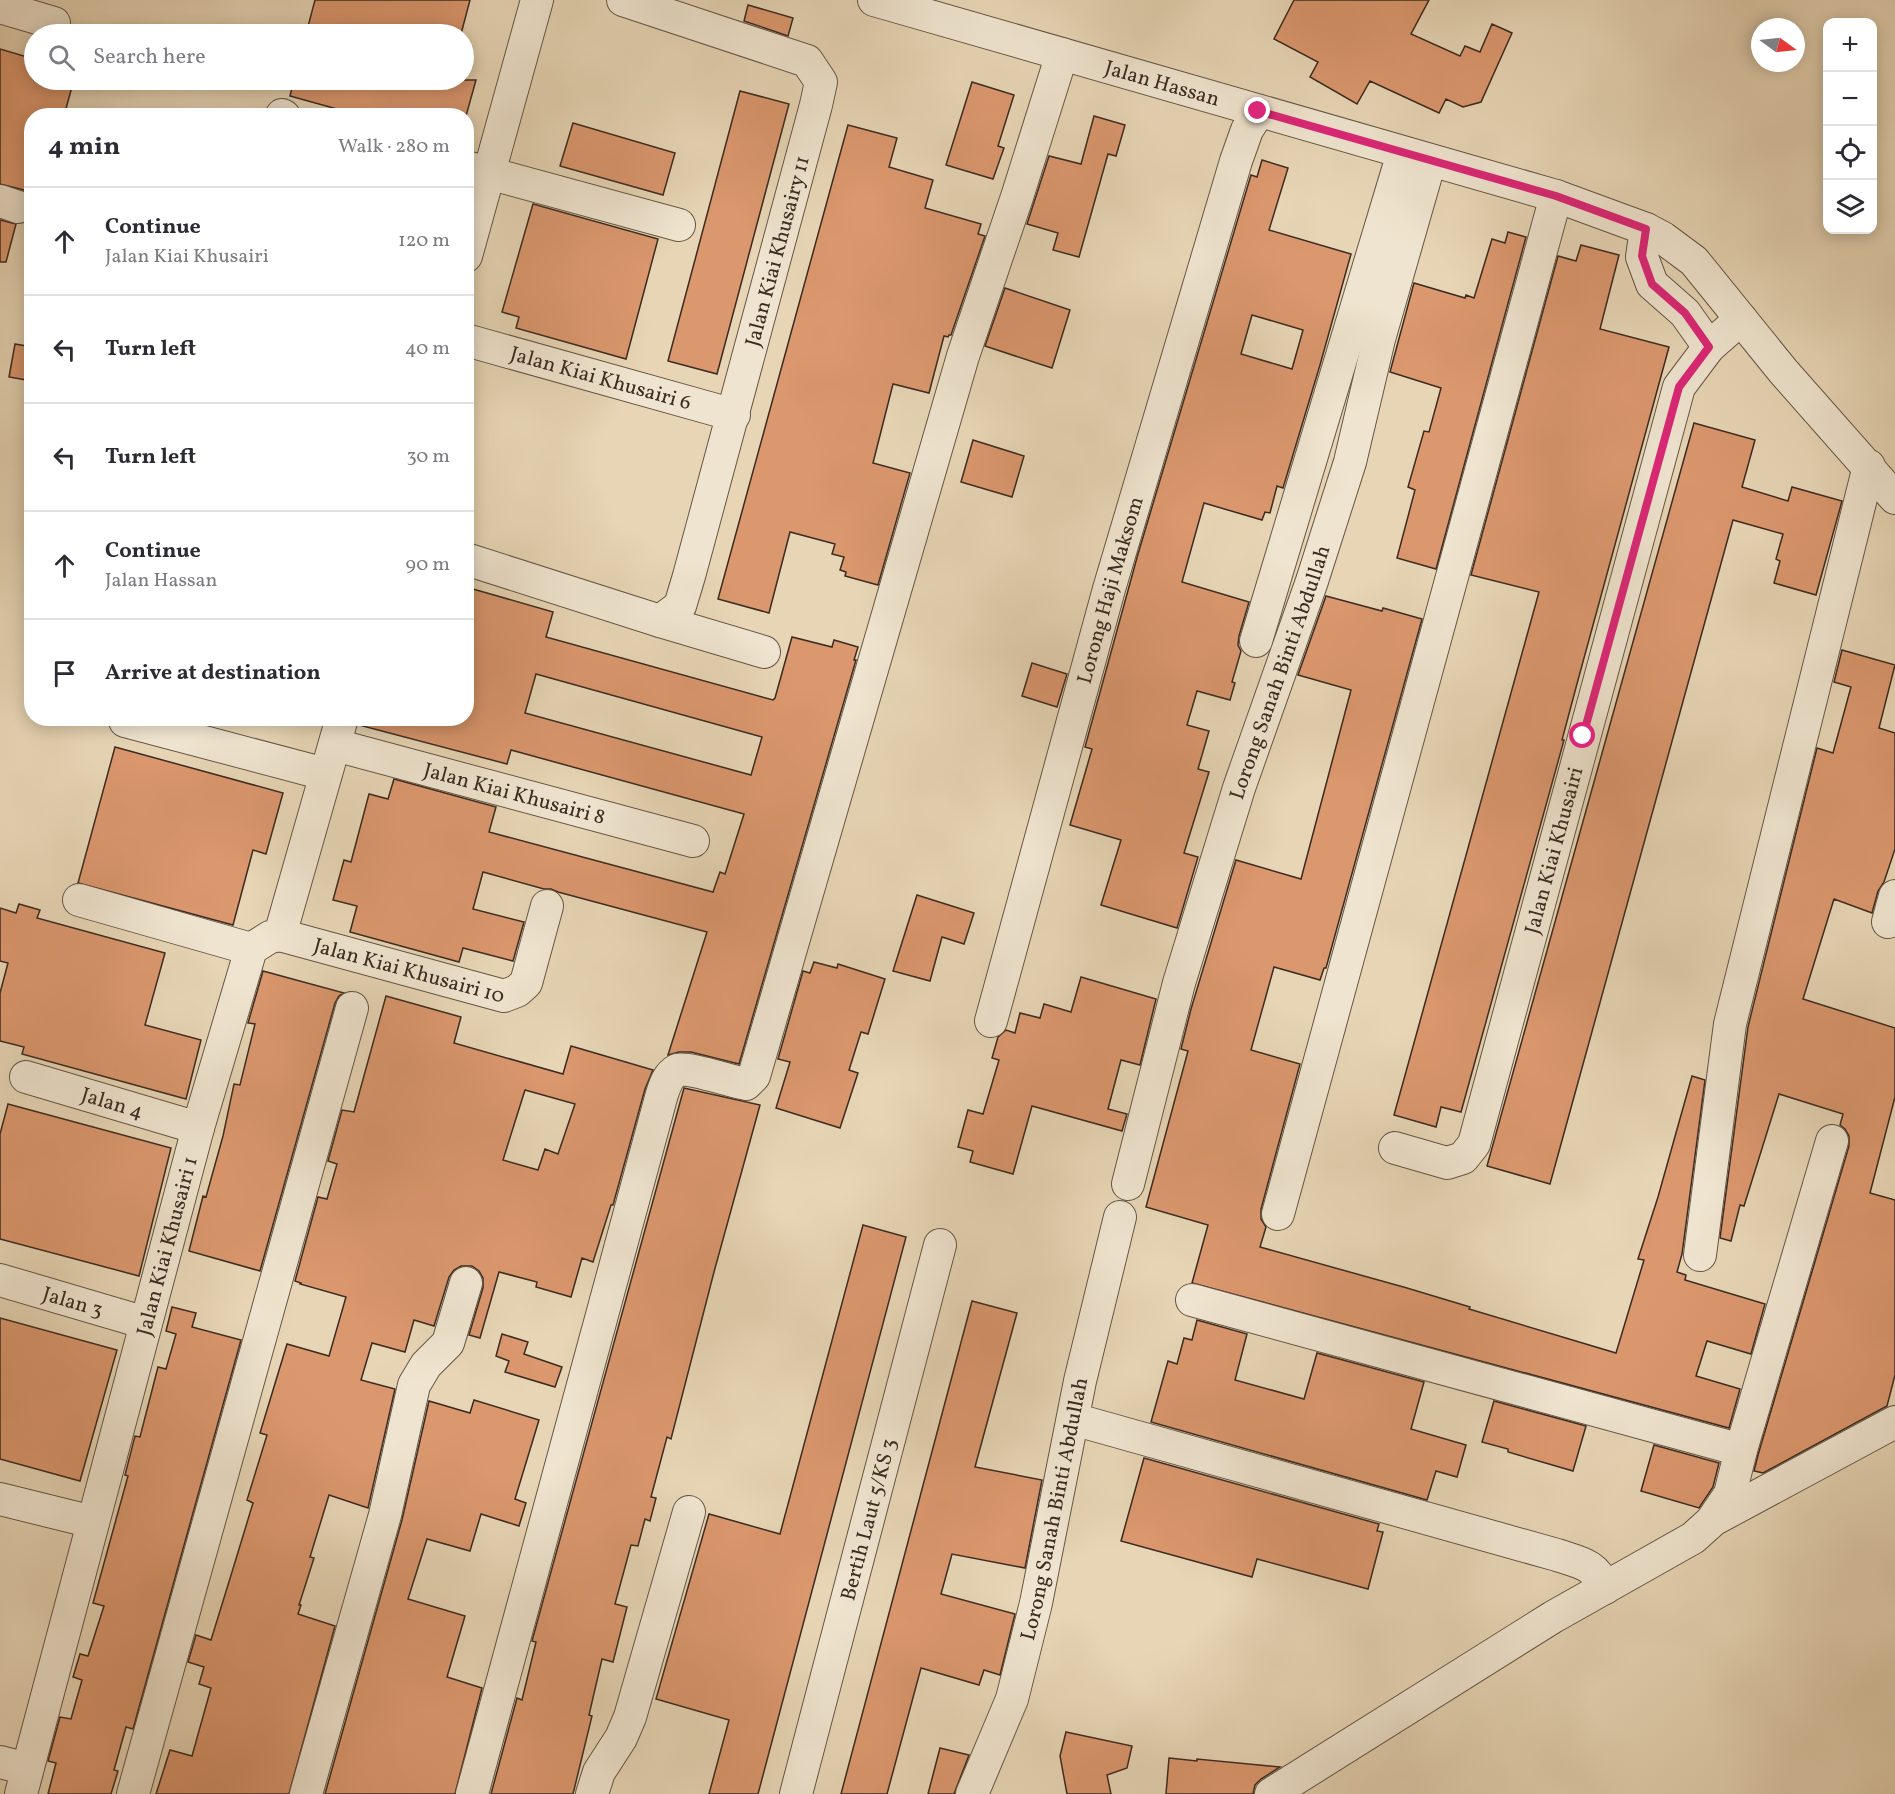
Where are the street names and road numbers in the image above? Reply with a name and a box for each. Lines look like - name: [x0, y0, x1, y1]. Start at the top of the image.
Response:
- street label: Jalan Hassan: [1101, 54, 1223, 115]
- street label: Jalan Kiai Khusairy 11: [739, 153, 818, 350]
- street label: Jalan Kiai Khusairi 6: [507, 340, 694, 418]
- street label: Lorong Haji Maksom: [1071, 493, 1152, 687]
- street label: Lorong Sanah Binti Abdullah: [1223, 542, 1338, 803]
- street label: Jalan Kiai Khusairi 8: [420, 756, 608, 833]
- street label: Jalan Kiai Khusairi: [1519, 764, 1591, 937]
- street label: Jalan Kiai Khusairi 10: [310, 932, 508, 1012]
- street label: Jalan 4: [77, 1081, 146, 1127]
- street label: Jalan Kiai Khusairi 1: [130, 1154, 206, 1339]
- street label: Jalan 3: [39, 1280, 106, 1326]
- street label: Lorong Sanah Binti Abdullah: [1014, 1375, 1096, 1644]
- street label: Bertih Laut 5/KS 3: [834, 1435, 905, 1604]

